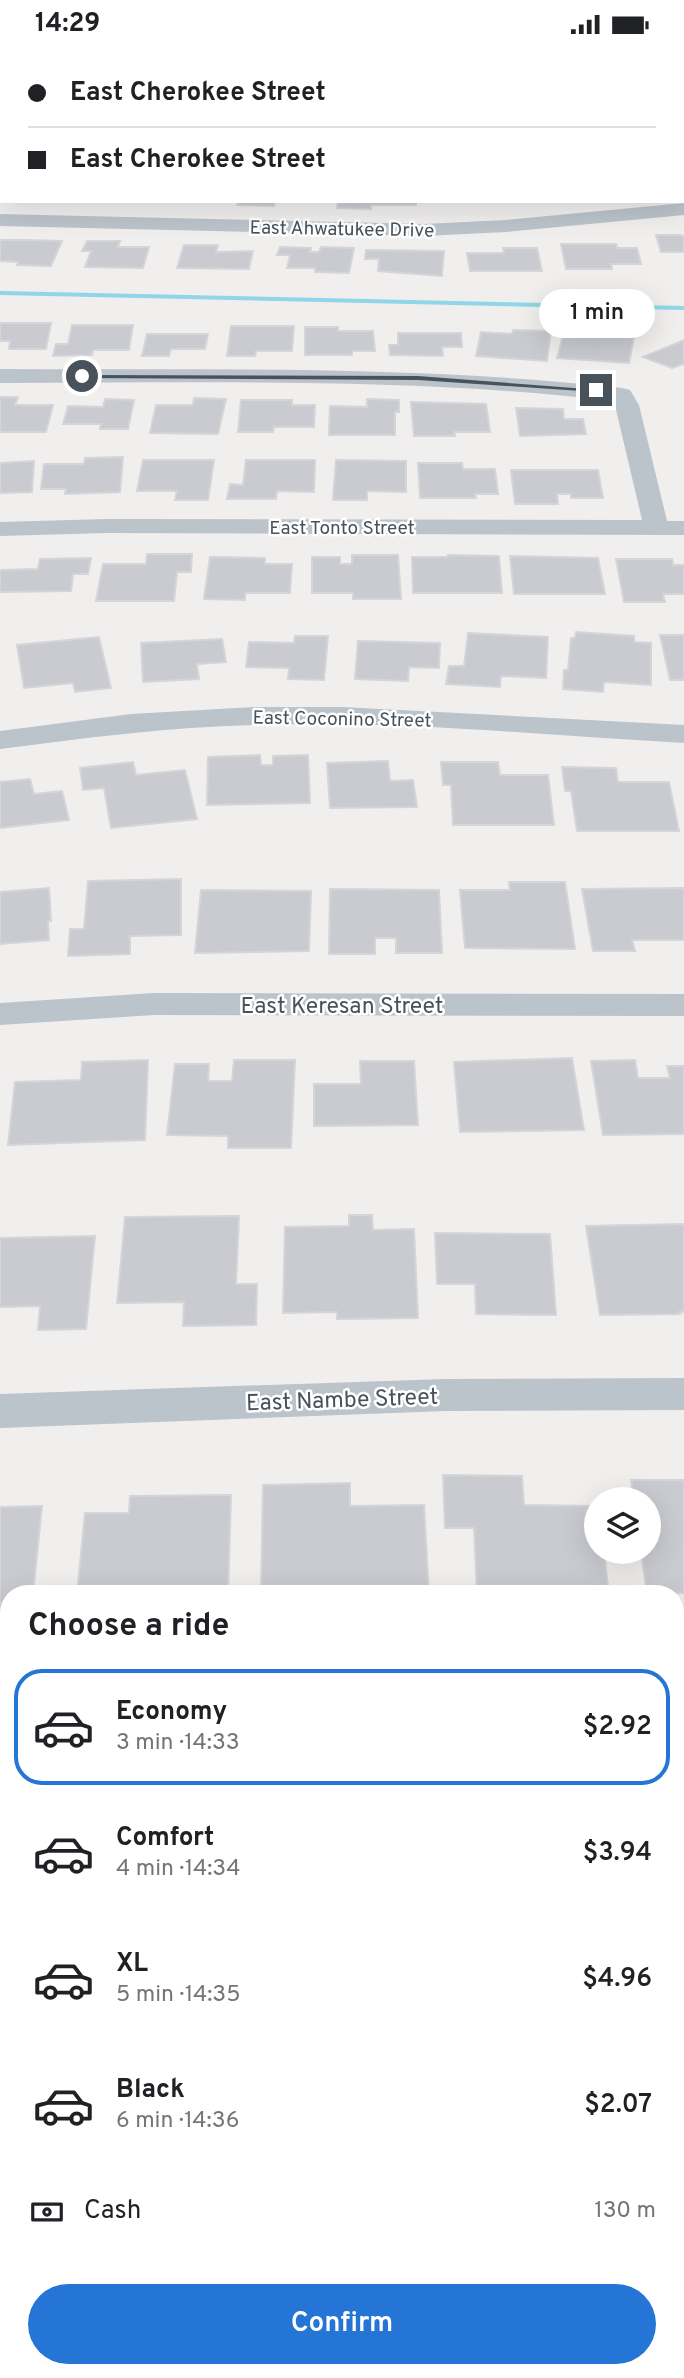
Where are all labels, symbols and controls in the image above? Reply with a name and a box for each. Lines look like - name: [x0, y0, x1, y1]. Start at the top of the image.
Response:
- text: 14:29: [35, 8, 100, 41]
- text: East Cherokee Street: [70, 77, 326, 110]
- text: East Cherokee Street: [70, 144, 326, 177]
- street label: East Ahwatukee Drive: [249, 216, 434, 244]
- callout: 1 min: [538, 289, 654, 337]
- text: 1 min: [570, 299, 624, 328]
- route start: [66, 360, 98, 392]
- route end: [580, 374, 612, 406]
- street label: East Tonto Street: [269, 517, 415, 541]
- street label: East Coconino Street: [252, 706, 432, 734]
- street label: East Keresan Street: [241, 993, 443, 1022]
- street label: East Nambe Street: [245, 1384, 439, 1419]
- map controls: [584, 1487, 661, 1564]
- button: layers: [584, 1487, 661, 1564]
- text: Choose a ride: [28, 1607, 229, 1647]
- icon: car: [32, 1696, 95, 1759]
- text: Economy: [116, 1696, 227, 1729]
- text: $2.92: [583, 1711, 652, 1744]
- text: 3 min · 14:33: [116, 1729, 240, 1758]
- icon: car: [32, 1822, 95, 1885]
- text: Comfort: [116, 1822, 214, 1855]
- text: $3.94: [583, 1837, 652, 1870]
- text: 4 min · 14:34: [116, 1855, 240, 1884]
- icon: car: [32, 1948, 95, 2011]
- text: XL: [116, 1948, 148, 1981]
- text: $4.96: [582, 1963, 652, 1996]
- text: 5 min · 14:35: [116, 1981, 240, 2010]
- icon: car: [32, 2074, 95, 2137]
- text: Black: [116, 2074, 185, 2107]
- text: $2.07: [584, 2089, 652, 2122]
- text: 6 min · 14:36: [116, 2107, 239, 2136]
- icon: cash: [28, 2193, 66, 2231]
- text: Cash: [84, 2195, 141, 2228]
- text: 130 m: [594, 2197, 656, 2226]
- button: Confirm: [28, 2284, 656, 2364]

